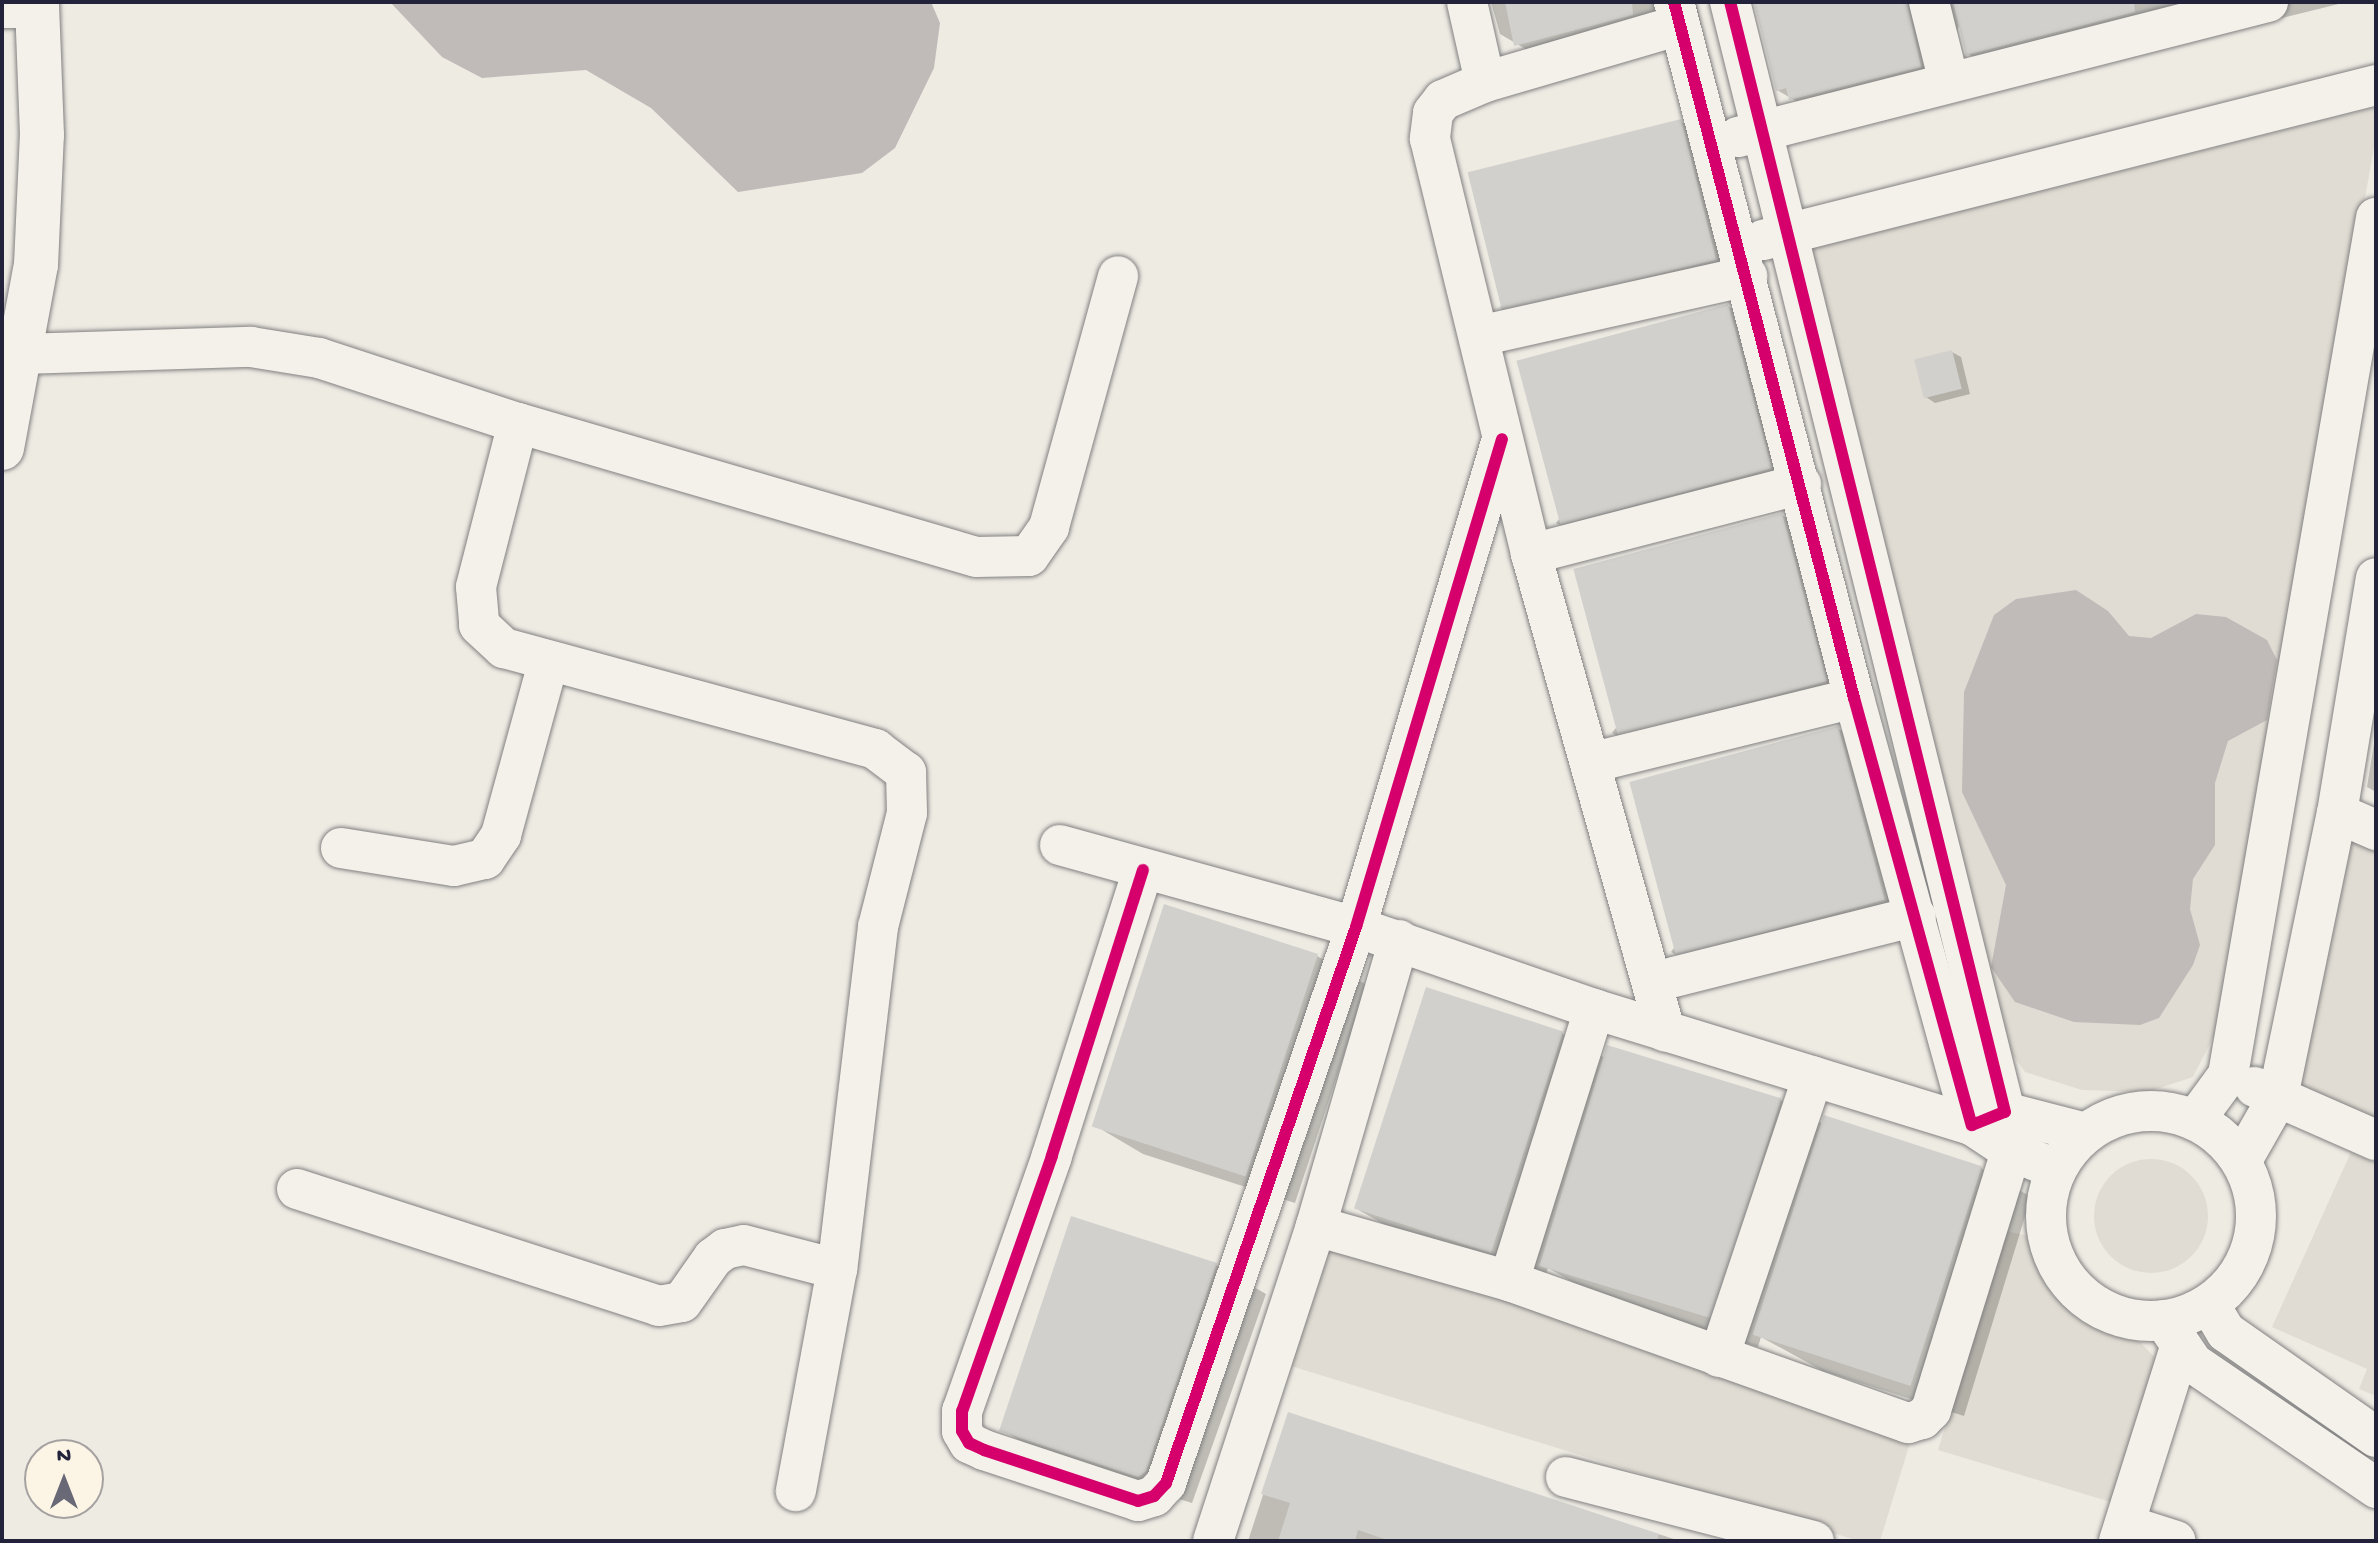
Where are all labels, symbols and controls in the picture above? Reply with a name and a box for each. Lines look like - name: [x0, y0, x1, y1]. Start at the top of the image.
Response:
- north arrow: [24, 1439, 104, 1519]
- text: N: [57, 1444, 71, 1470]

